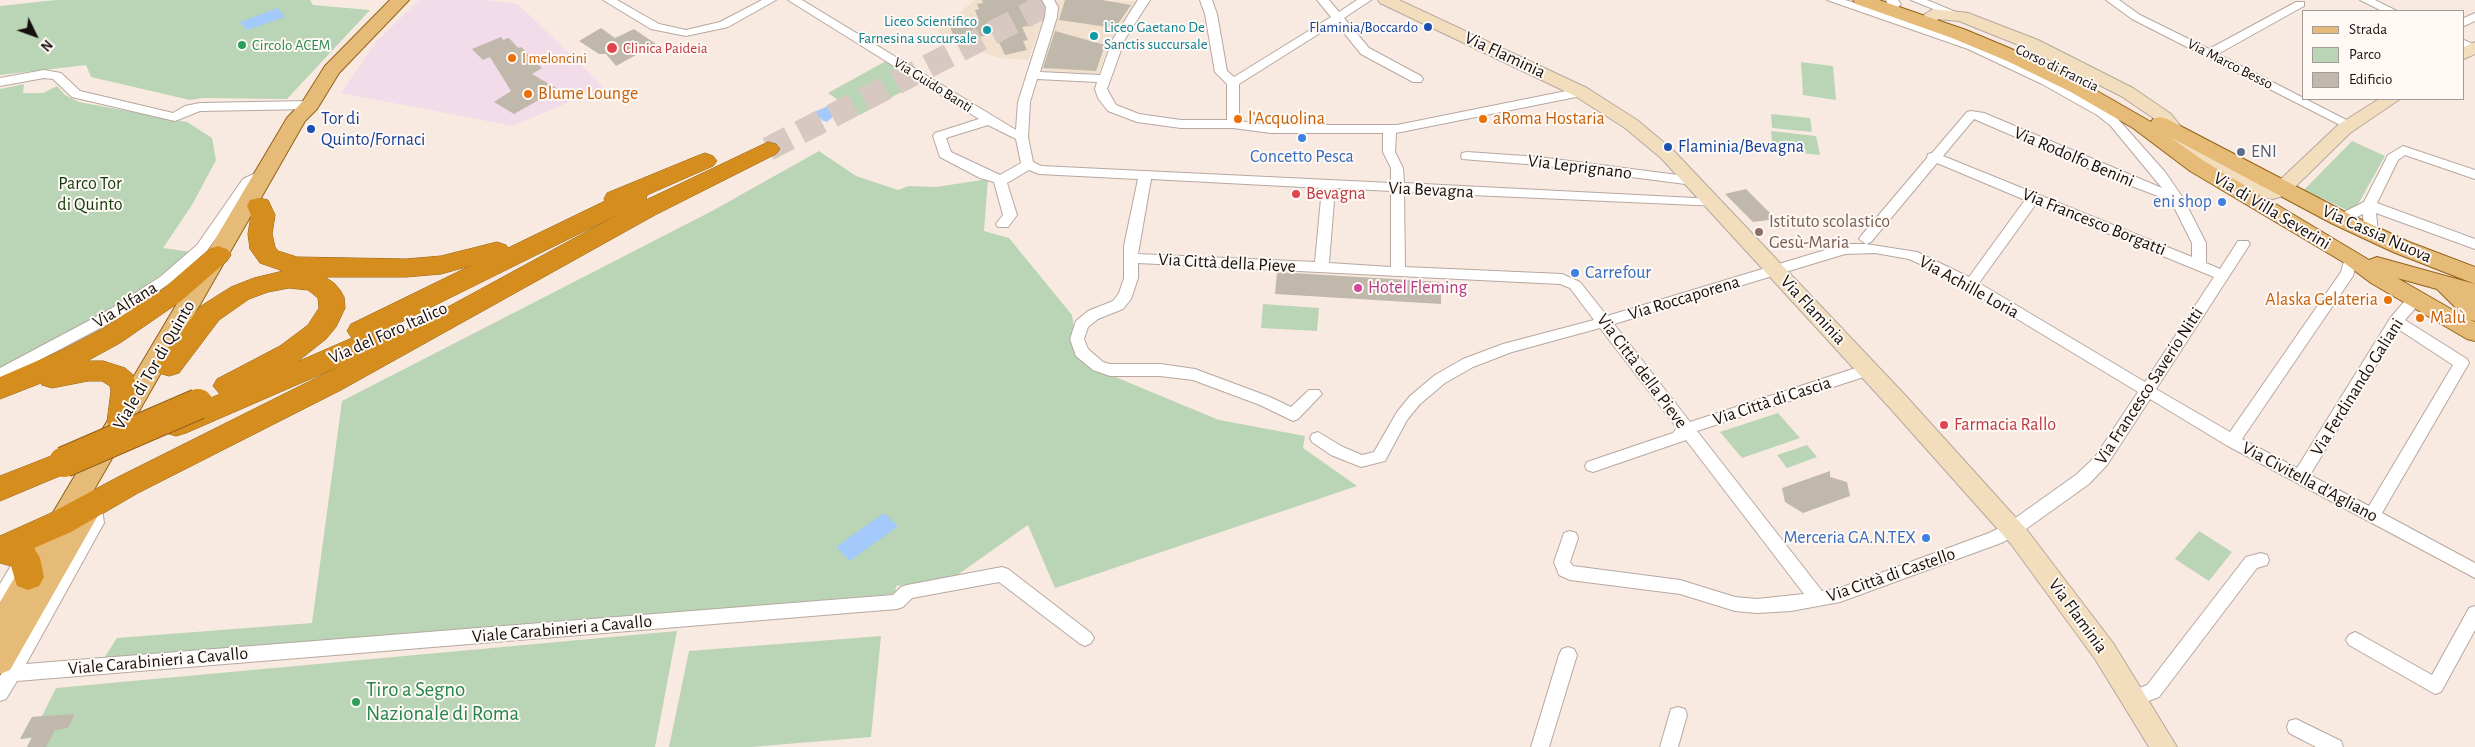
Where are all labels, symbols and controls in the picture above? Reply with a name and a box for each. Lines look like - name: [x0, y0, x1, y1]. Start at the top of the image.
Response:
- north arrow: [10, 10, 60, 60]
- legend: [2302, 10, 2465, 100]
- place label: Liceo Scientifico Farnesina succursale: [858, 12, 977, 47]
- place label: Liceo Gaetano De Sanctis succursale: [1104, 18, 1208, 53]
- place label: Flaminia/Boccardo: [1309, 18, 1418, 36]
- marker: Flaminia/Boccardo: [1422, 21, 1434, 33]
- text: Strada: [2349, 22, 2387, 37]
- marker: Liceo Scientifico Farnesina succursale: [981, 24, 993, 36]
- street label: Via Flaminia: [1461, 27, 1549, 83]
- marker: Liceo Gaetano De Sanctis succursale: [1088, 30, 1100, 42]
- street label: Via Marco Besso: [2184, 35, 2276, 93]
- place label: Circolo ACEM: [252, 36, 330, 54]
- text: N: [38, 37, 55, 53]
- marker: Circolo ACEM: [236, 39, 248, 51]
- place label: Clinica Paideia: [623, 39, 708, 57]
- street label: Corso di Francia: [2012, 40, 2102, 96]
- marker: Clinica Paideia: [605, 41, 619, 55]
- text: Parco: [2349, 47, 2381, 62]
- place label: I meloncini: [522, 49, 587, 67]
- marker: I meloncini: [506, 52, 518, 64]
- street label: Via Guido Banti: [890, 54, 976, 116]
- text: Edificio: [2349, 72, 2392, 87]
- place label: Blume Lounge: [538, 83, 638, 105]
- marker: Blume Lounge: [522, 88, 534, 100]
- place label: Tor di Quinto/Fornaci: [321, 108, 425, 150]
- place label: l'Acquolina: [1248, 108, 1325, 130]
- place label: aRoma Hostaria: [1493, 108, 1605, 130]
- marker: l'Acquolina: [1232, 113, 1244, 125]
- marker: aRoma Hostaria: [1477, 113, 1489, 125]
- street label: Via Rodolfo Benini: [2011, 122, 2137, 192]
- marker: Tor di Quinto/Fornaci: [305, 123, 317, 135]
- marker: Concetto Pesca: [1296, 132, 1308, 144]
- place label: Flaminia/Bevagna: [1678, 136, 1804, 158]
- marker: Flaminia/Bevagna: [1662, 141, 1674, 153]
- place label: ENI: [2251, 141, 2277, 163]
- place label: Concetto Pesca: [1250, 146, 1354, 168]
- marker: ENI: [2235, 146, 2247, 158]
- street label: Via Leprignano: [1527, 150, 1633, 184]
- street label: Via di Villa Severini: [2209, 167, 2335, 255]
- park label: Parco Tor di Quinto: [57, 173, 123, 215]
- street label: Via Bevagna: [1388, 177, 1474, 203]
- place label: Bevagna: [1306, 183, 1366, 205]
- street label: Via Francesco Borgatti: [2019, 183, 2169, 261]
- marker: Bevagna: [1290, 188, 1302, 200]
- place label: eni shop: [2153, 191, 2212, 213]
- marker: eni shop: [2216, 196, 2228, 208]
- street label: Via Cassia Nuova: [2319, 200, 2435, 268]
- place label: Istituto scolastico Gesù-Maria: [1769, 211, 1890, 253]
- marker: Istituto scolastico Gesù-Maria: [1753, 226, 1765, 238]
- street label: Via Città della Pieve: [1158, 249, 1296, 277]
- street label: Via Achille Loria: [1915, 251, 2023, 323]
- place label: Carrefour: [1585, 262, 1651, 284]
- marker: Carrefour: [1569, 267, 1581, 279]
- street label: Via Roccaporena: [1626, 271, 1742, 325]
- street label: Via Flaminia: [1775, 271, 1851, 349]
- street label: Via Alfana: [89, 277, 161, 333]
- place label: Hotel Fleming: [1368, 277, 1467, 299]
- marker: Hotel Fleming: [1352, 282, 1364, 294]
- place label: Alaska Gelateria: [2265, 289, 2378, 311]
- marker: Alaska Gelateria: [2382, 294, 2394, 306]
- street label: Viale di Tor di Quinto: [108, 297, 200, 433]
- street label: Via del Foro Italico: [325, 297, 451, 369]
- street label: Via Francesco Saverio Nitti: [2090, 303, 2208, 469]
- place label: Malù: [2430, 307, 2466, 329]
- street label: Via Città della Pieve: [1592, 309, 1692, 433]
- marker: Malù: [2414, 312, 2426, 324]
- street label: Via Ferdinando Galiani: [2306, 314, 2408, 460]
- street label: Via Città di Cascia: [1710, 372, 1834, 430]
- place label: Farmacia Rallo: [1954, 414, 2056, 436]
- marker: Farmacia Rallo: [1938, 419, 1950, 431]
- street label: Via Civitella d'Agliano: [2238, 437, 2382, 527]
- place label: Merceria GA.N.TEX: [1783, 527, 1916, 549]
- marker: Merceria GA.N.TEX: [1920, 532, 1932, 544]
- street label: Via Città di Castello: [1824, 543, 1958, 607]
- street label: Via Flaminia: [2044, 575, 2112, 657]
- street label: Viale Carabinieri a Cavallo: [471, 610, 653, 648]
- street label: Viale Carabinieri a Cavallo: [67, 642, 249, 680]
- place label: Tiro a Segno Nazionale di Roma: [366, 677, 519, 727]
- marker: Tiro a Segno Nazionale di Roma: [350, 696, 362, 708]

